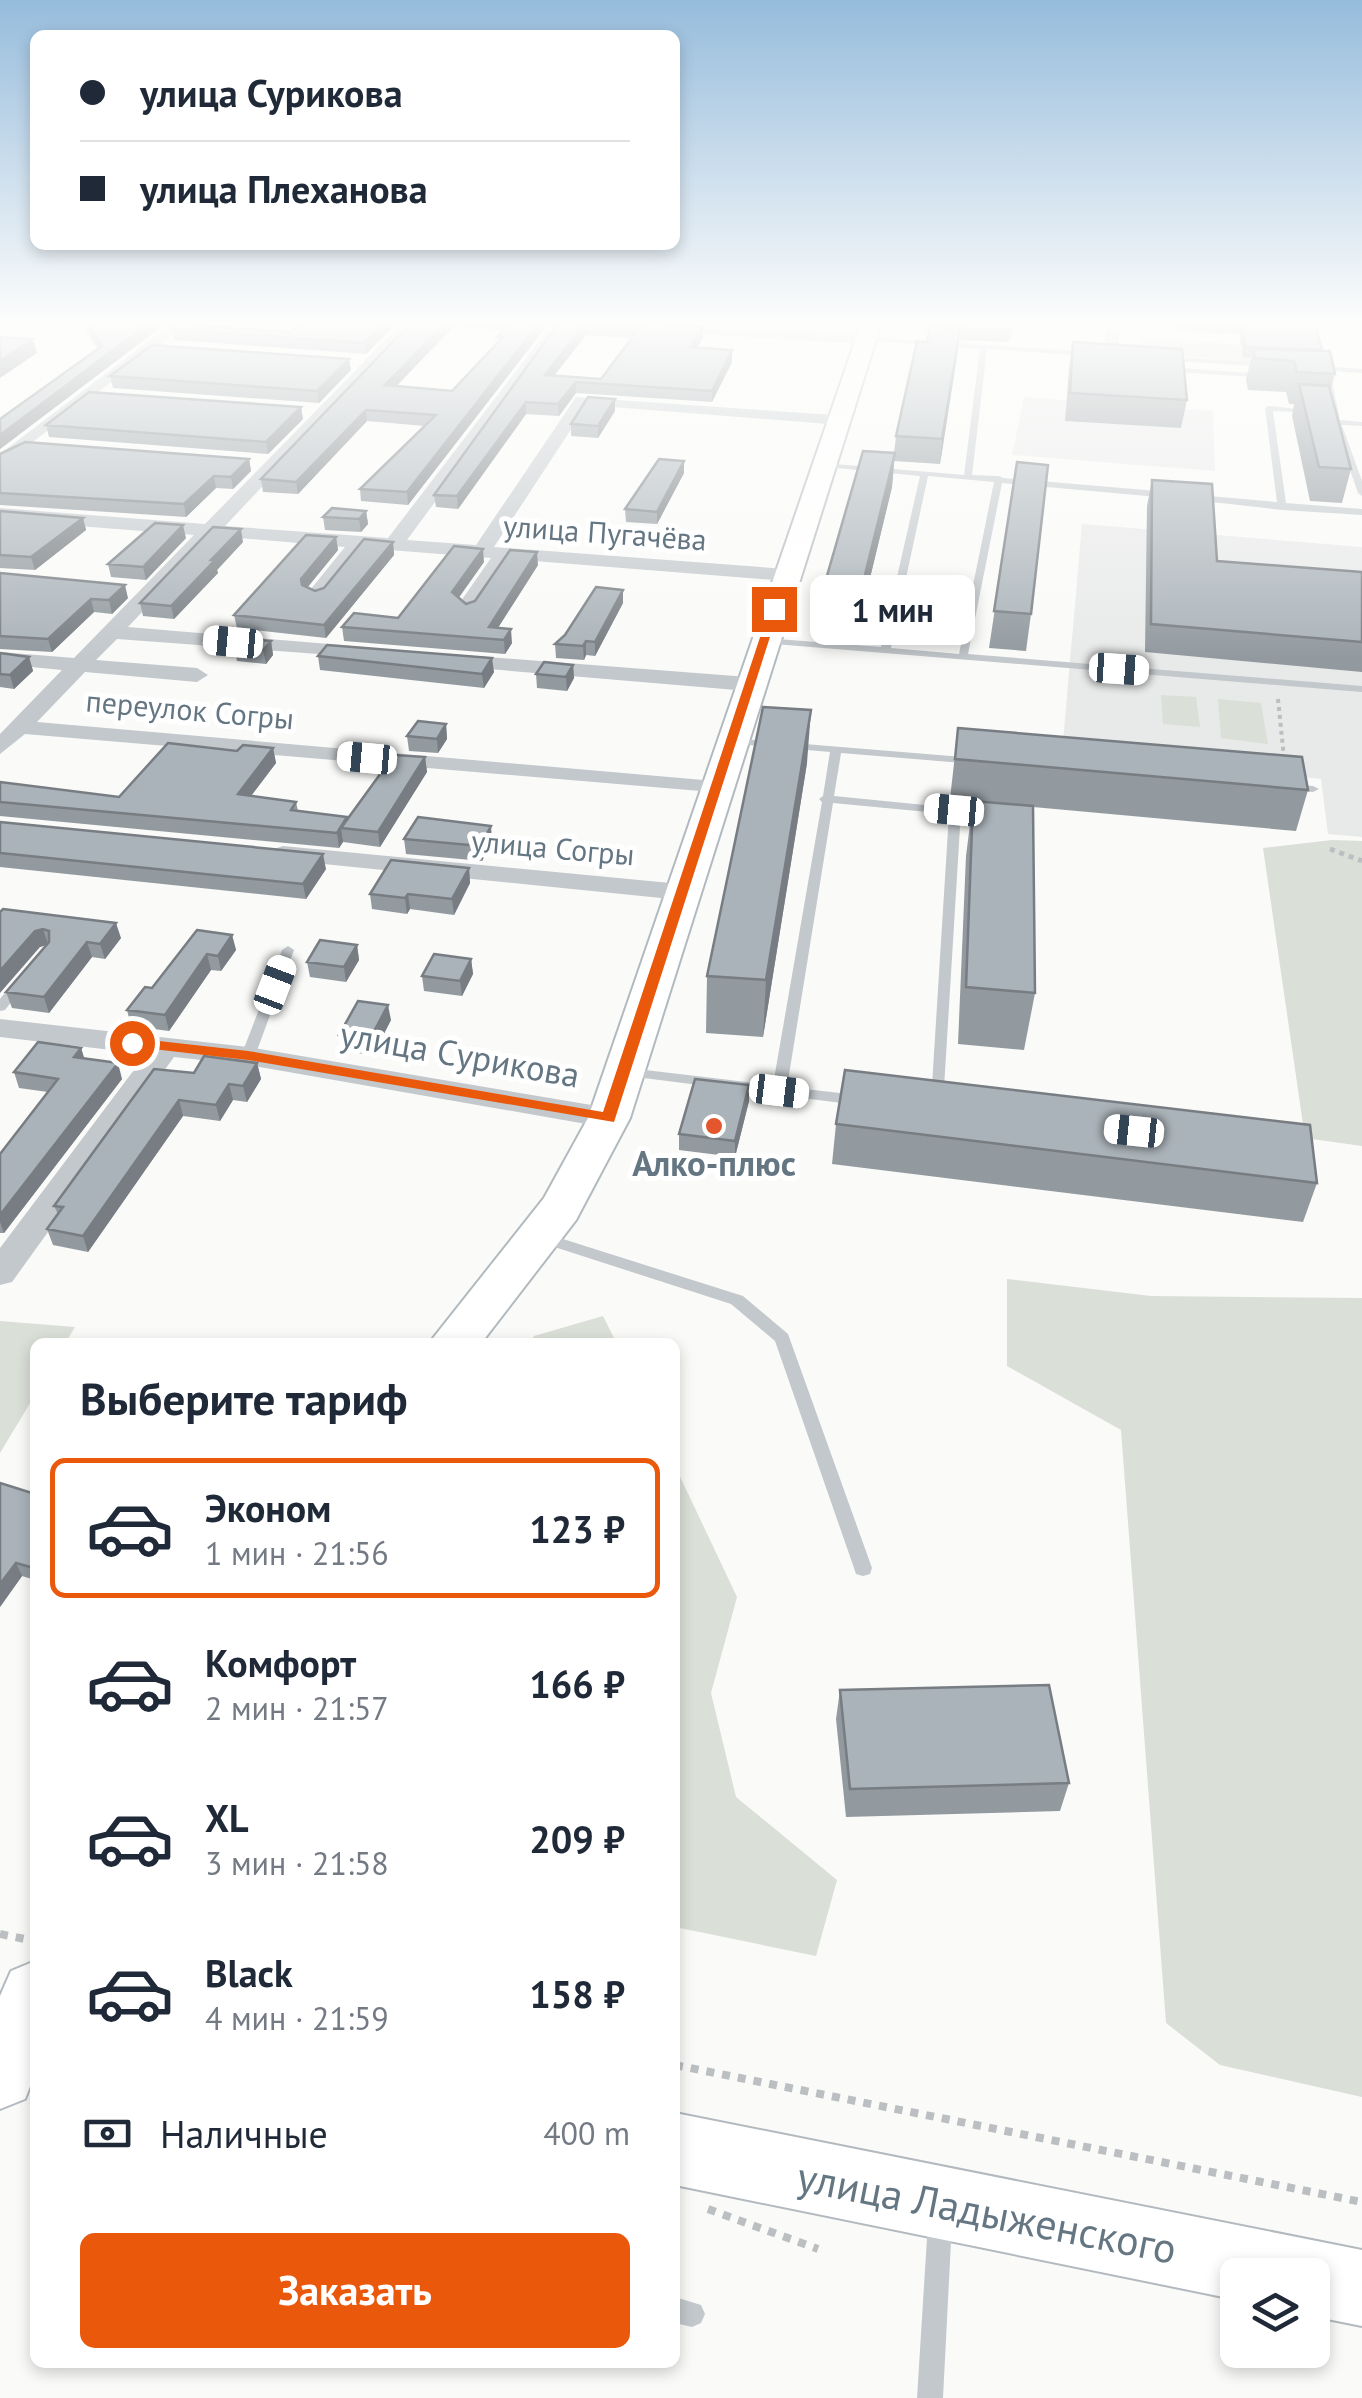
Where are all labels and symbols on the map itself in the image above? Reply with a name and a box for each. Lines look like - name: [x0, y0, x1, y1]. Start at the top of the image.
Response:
- street label: улица Пугачёва: [502, 505, 708, 559]
- callout: 1 мин: [809, 574, 974, 644]
- route end: [752, 587, 797, 632]
- car: [202, 624, 264, 660]
- car: [1088, 652, 1150, 686]
- street label: переулок Согры: [84, 680, 296, 738]
- car: [336, 740, 398, 776]
- car: [923, 792, 985, 828]
- street label: улица Согры: [470, 820, 636, 874]
- car: [250, 952, 300, 1018]
- street label: улица Сурикова: [337, 1010, 583, 1098]
- route start: [110, 1021, 155, 1066]
- car: [747, 1072, 811, 1110]
- car: [1103, 1113, 1165, 1149]
- marker: Алко-плюс: [703, 1115, 725, 1137]
- place label: Алко-плюс: [632, 1140, 796, 1186]
- street label: улица Ладыженского: [793, 2148, 1181, 2276]

